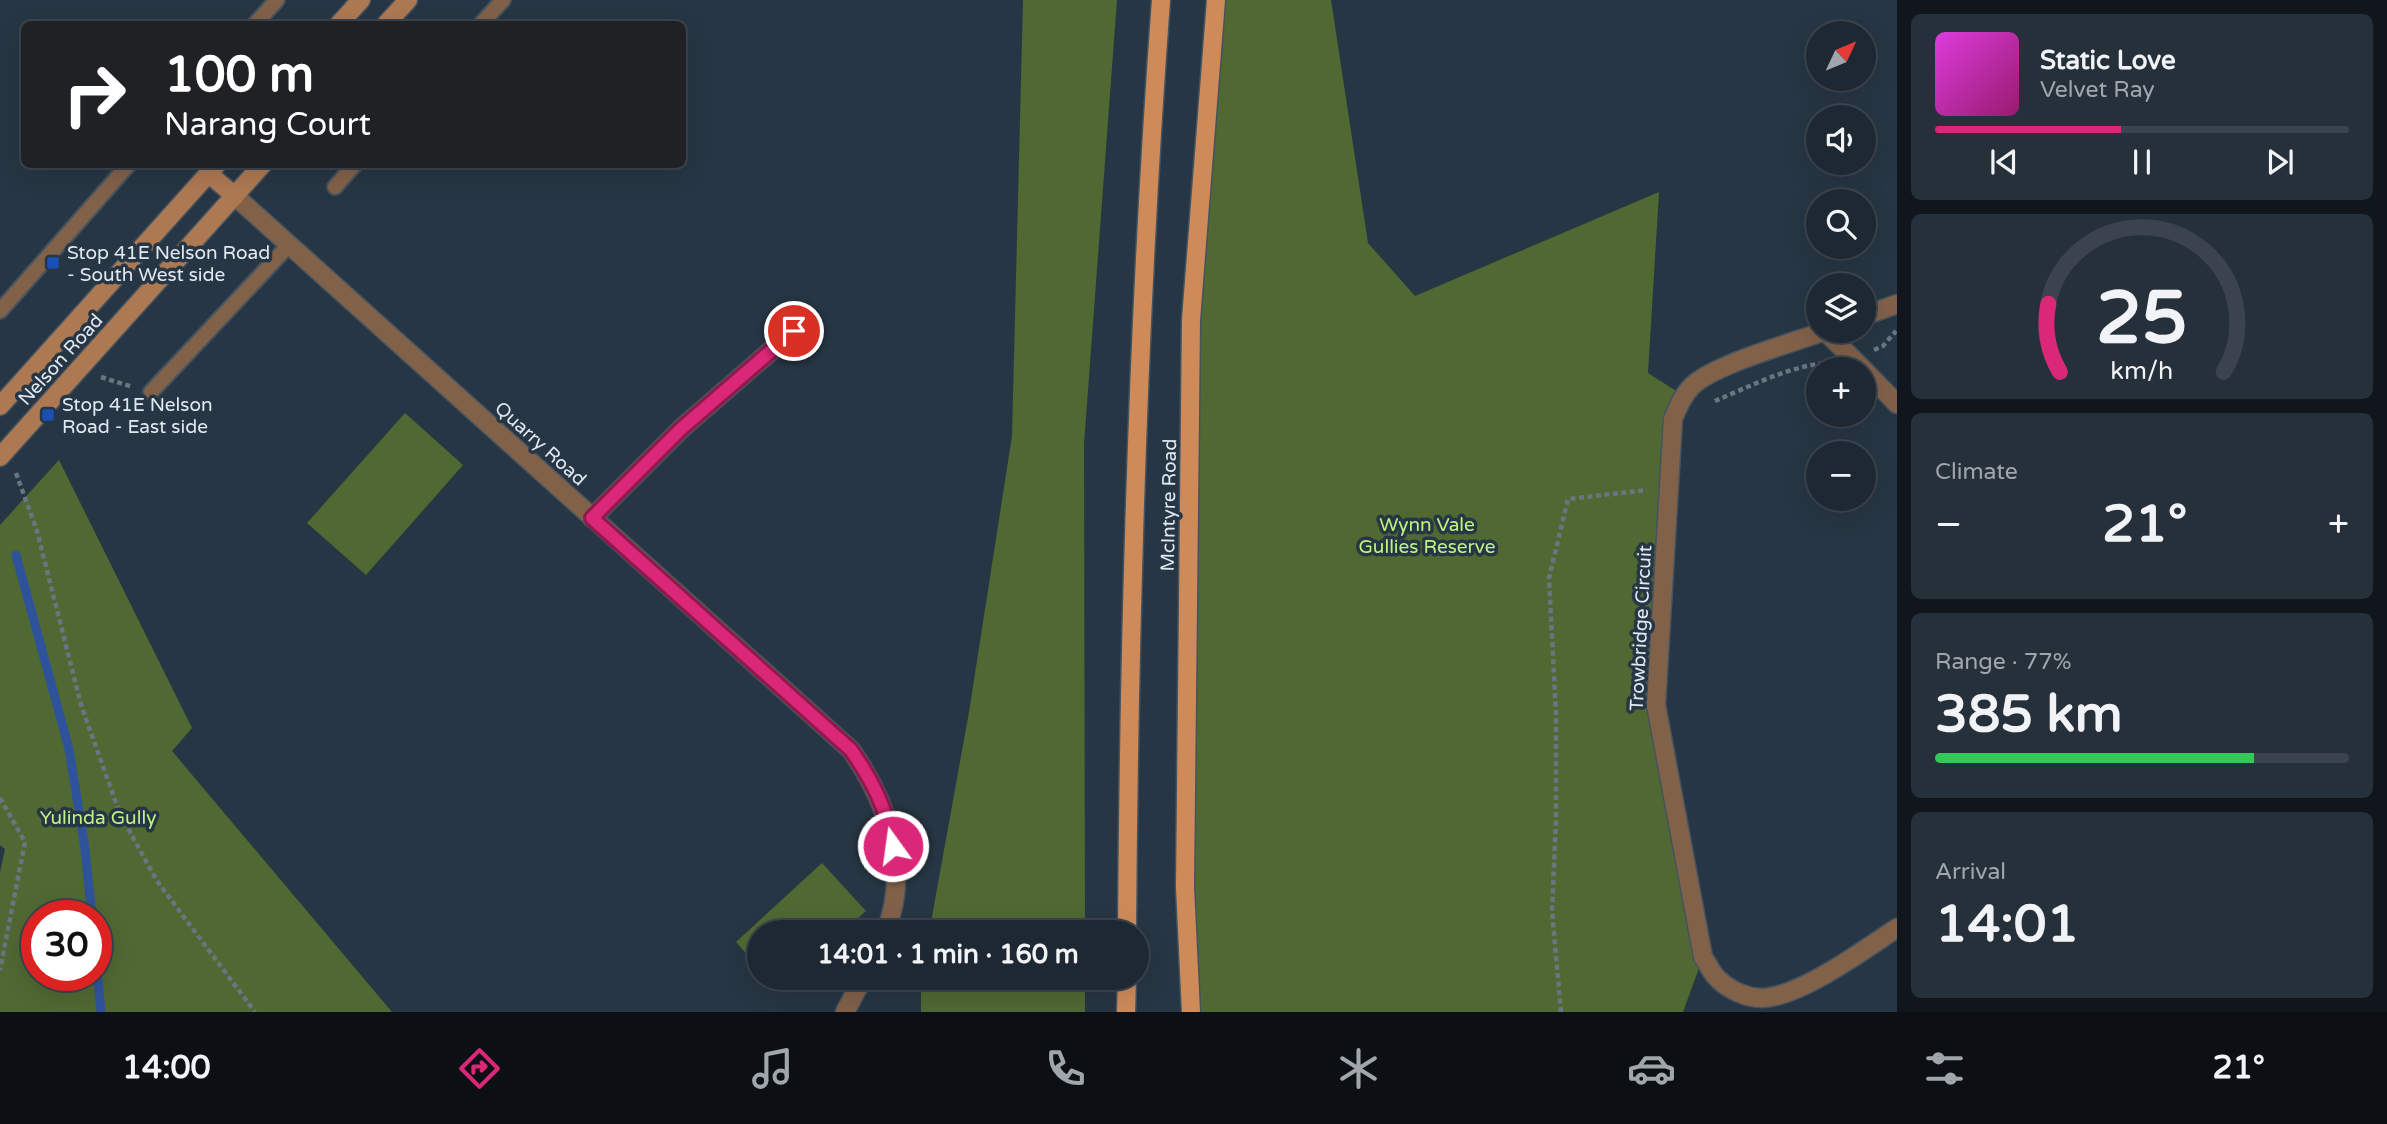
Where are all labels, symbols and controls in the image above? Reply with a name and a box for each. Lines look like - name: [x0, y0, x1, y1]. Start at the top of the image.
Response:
- north arrow: [1806, 21, 1876, 91]
- map controls: [1806, 21, 1876, 511]
- text: Static Love: [2040, 45, 2176, 76]
- text: 100 m: [164, 46, 314, 105]
- icon: right: [49, 49, 140, 140]
- text: Velvet Ray: [2040, 76, 2155, 104]
- button: sound: [1806, 105, 1876, 175]
- text: Narang Court: [164, 106, 371, 144]
- icon: previous: [1985, 143, 2023, 181]
- icon: pause: [2123, 143, 2161, 181]
- icon: next: [2261, 143, 2299, 181]
- button: search: [1806, 189, 1876, 259]
- place label: Stop 41E Nelson Road - South West side: [67, 242, 270, 286]
- marker: Stop 41E Nelson Road - South West side: [45, 255, 61, 271]
- button: layers: [1806, 273, 1876, 343]
- text: 25: [2096, 276, 2188, 364]
- pin: [764, 301, 824, 361]
- street label: Nelson Road: [14, 309, 108, 410]
- icon: arrive: [775, 312, 813, 350]
- text: km/h: [2111, 356, 2173, 386]
- button: +: [1806, 357, 1876, 427]
- place label: Stop 41E Nelson Road - East side: [62, 394, 213, 438]
- street label: Quarry Road: [490, 397, 590, 490]
- marker: Stop 41E Nelson Road - East side: [40, 407, 56, 423]
- street label: McIntyre Road: [1157, 439, 1181, 571]
- button: −: [1806, 441, 1876, 511]
- text: Climate: [1935, 458, 2018, 486]
- text: 21°: [2102, 493, 2187, 556]
- text: −: [1935, 502, 1962, 548]
- text: +: [2328, 502, 2349, 548]
- park label: Wynn Vale Gullies Reserve: [1358, 514, 1496, 558]
- street label: Trowbridge Circuit: [1626, 544, 1656, 712]
- text: Range · 77%: [1935, 648, 2071, 676]
- text: 385 km: [1935, 683, 2123, 746]
- park label: Yulinda Gully: [40, 807, 156, 829]
- position arrow: [856, 809, 930, 883]
- text: Arrival: [1935, 858, 2006, 886]
- text: 14:01: [1935, 893, 2079, 956]
- speed limit sign: 30: [21, 900, 112, 991]
- text: 14:01 · 1 min · 160 m: [817, 939, 1079, 970]
- icon: directions: [455, 1044, 504, 1093]
- icon: music: [748, 1044, 797, 1093]
- icon: phone: [1041, 1044, 1090, 1093]
- icon: climate: [1334, 1044, 1383, 1093]
- icon: car: [1627, 1044, 1676, 1093]
- icon: filters: [1920, 1044, 1969, 1093]
- text: 14:00: [122, 1049, 211, 1087]
- text: 21°: [2213, 1049, 2265, 1087]

